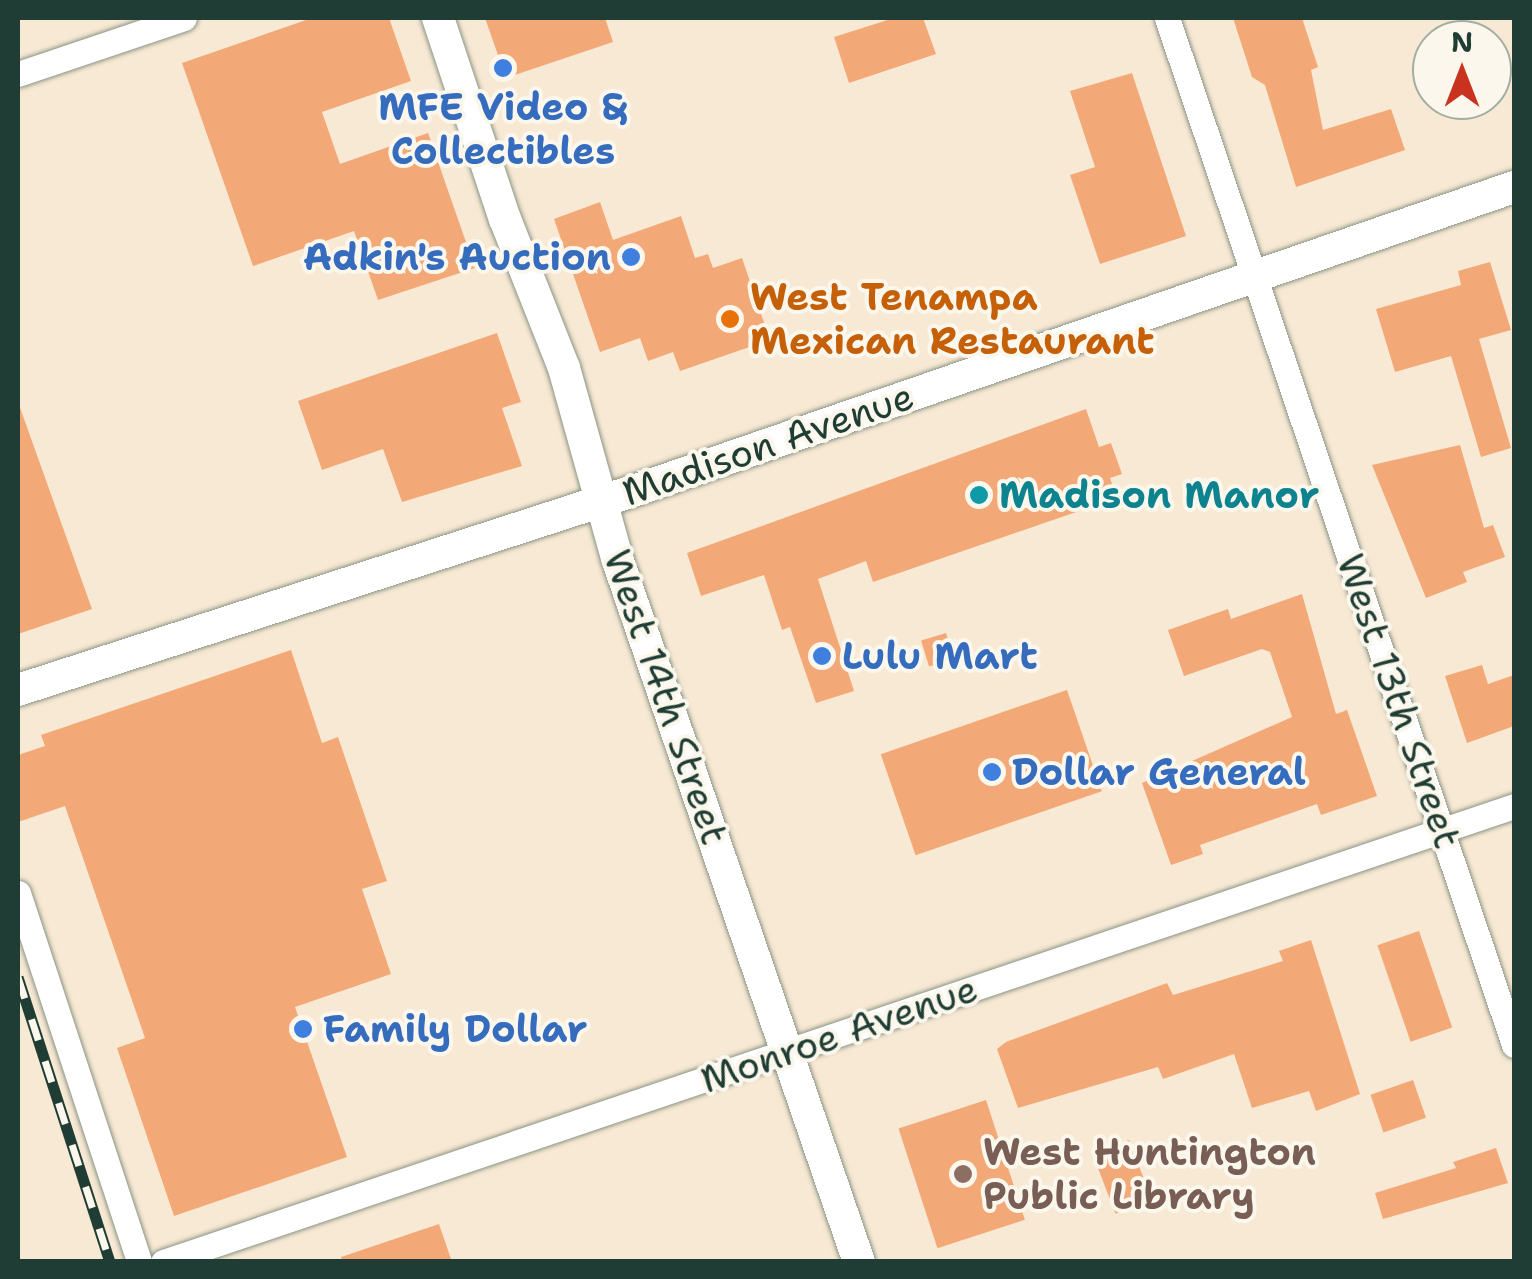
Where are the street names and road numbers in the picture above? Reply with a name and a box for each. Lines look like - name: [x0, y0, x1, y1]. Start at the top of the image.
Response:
- street label: Madison Avenue: [616, 373, 920, 515]
- street label: West 14th Street: [594, 544, 738, 850]
- street label: West 13th Street: [1327, 548, 1471, 854]
- street label: Monroe Avenue: [695, 965, 983, 1103]

